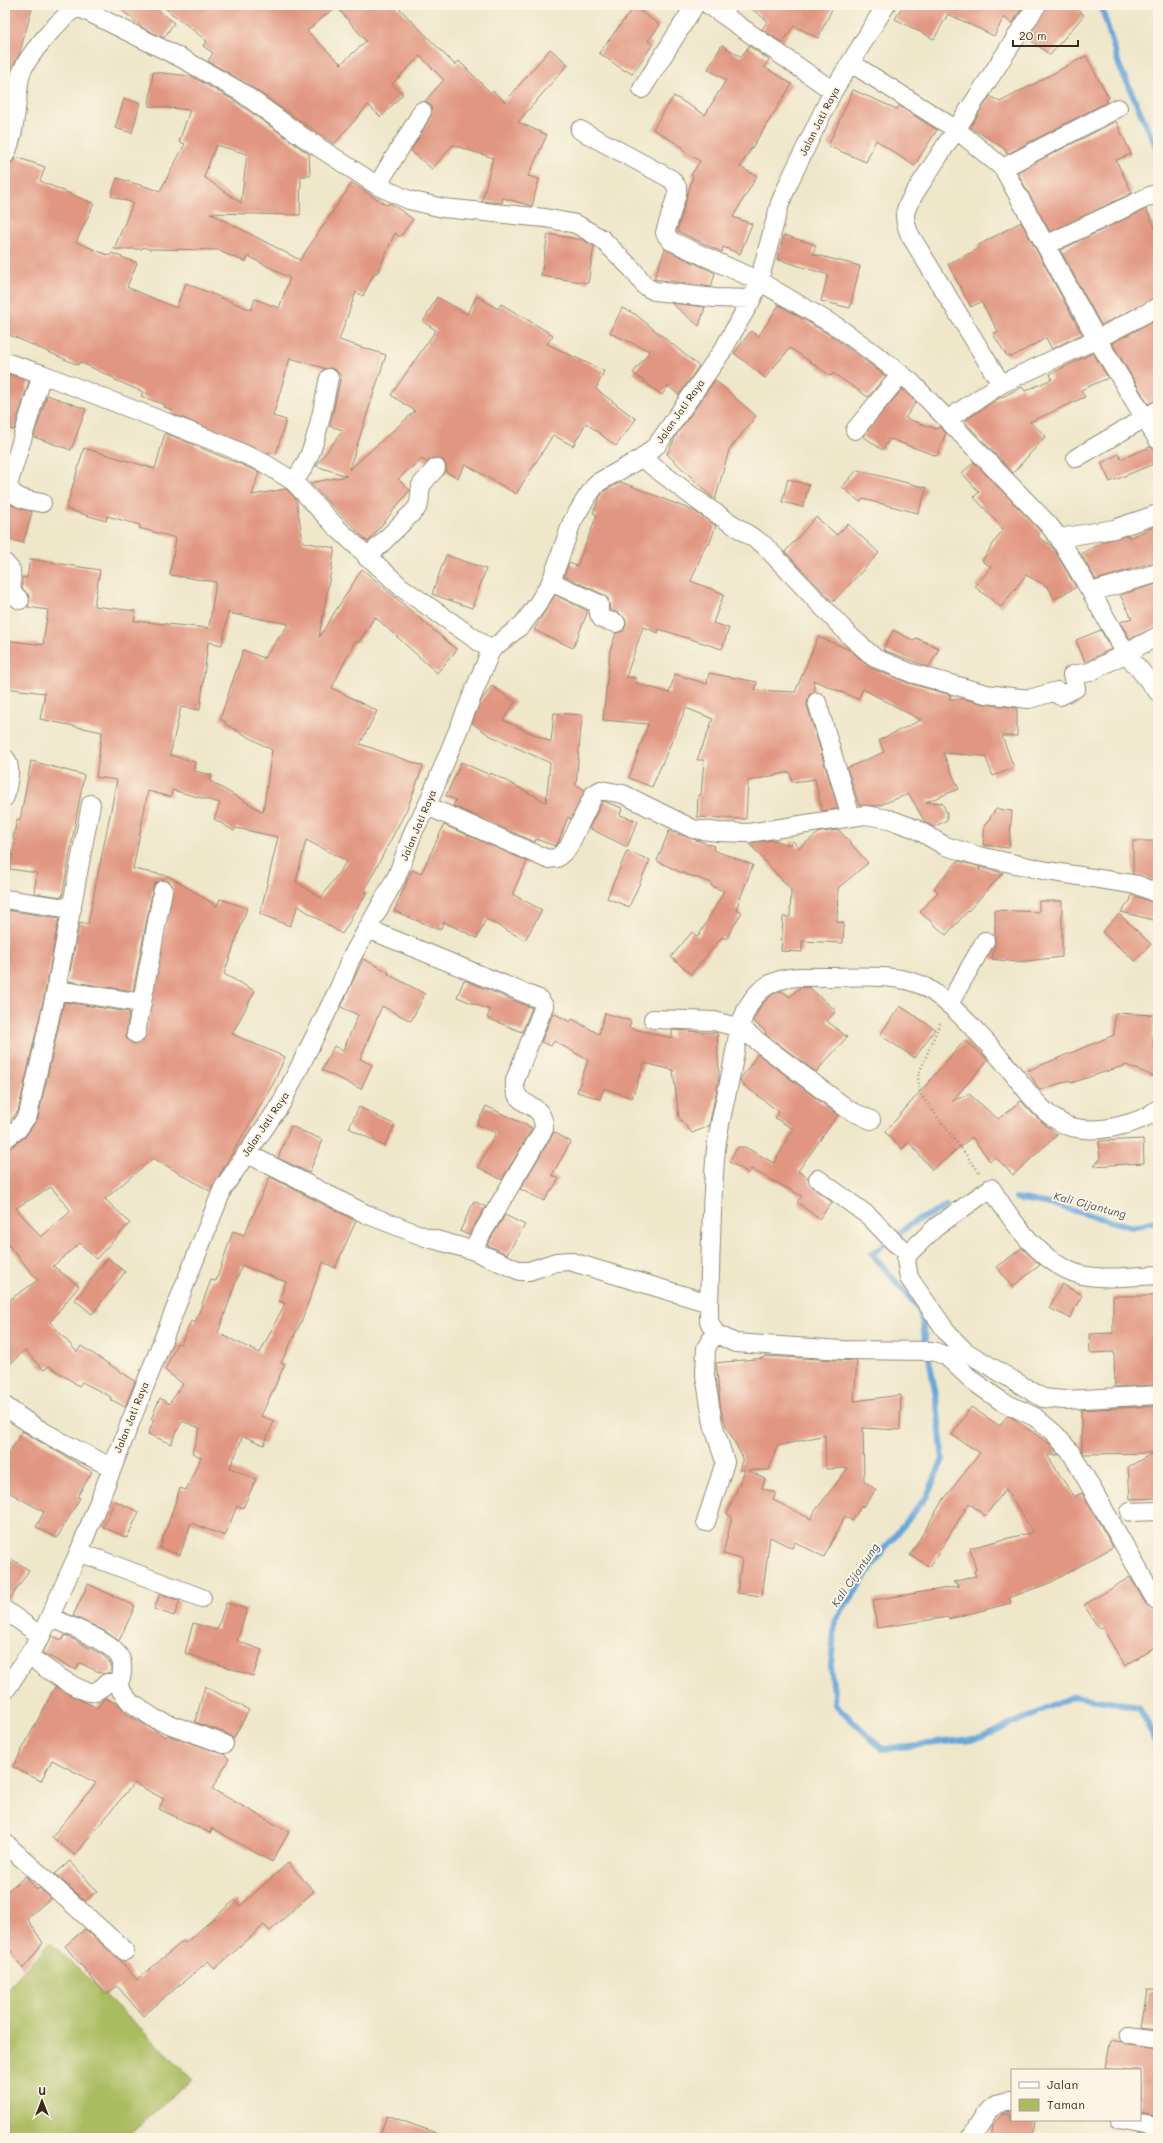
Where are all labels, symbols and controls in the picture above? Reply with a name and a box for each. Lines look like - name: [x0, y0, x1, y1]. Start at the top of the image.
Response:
- scale bar: [1013, 22, 1078, 48]
- text: 20 m: [1019, 27, 1047, 43]
- street label: Jalan Jati Raya: [796, 84, 842, 158]
- street label: Jalan Jati Raya: [653, 376, 707, 446]
- street label: Jalan Jati Raya: [397, 787, 439, 863]
- street label: Jalan Jati Raya: [238, 1089, 292, 1159]
- water label: Kali Cijantung: [1052, 1188, 1129, 1222]
- street label: Jalan Jati Raya: [110, 1379, 152, 1455]
- water label: Kali Cijantung: [827, 1539, 882, 1609]
- legend: [1011, 2069, 1141, 2121]
- text: Jalan: [1047, 2076, 1078, 2092]
- north arrow: [22, 2081, 62, 2121]
- text: U: [38, 2083, 46, 2098]
- text: Taman: [1047, 2096, 1085, 2112]

